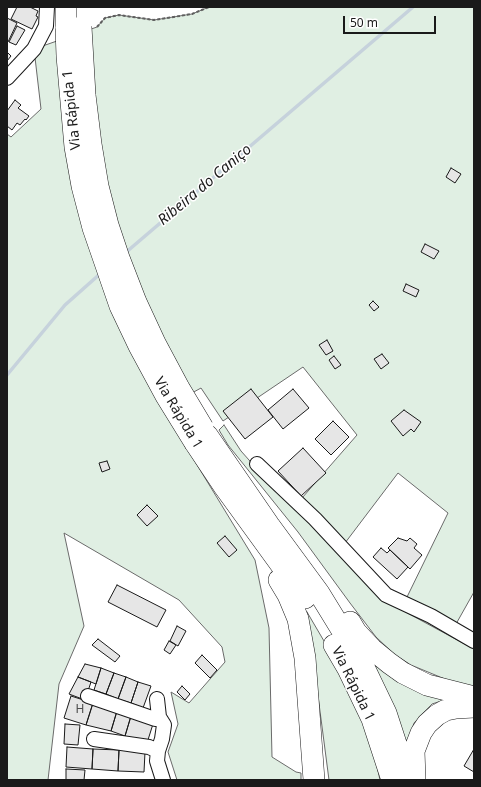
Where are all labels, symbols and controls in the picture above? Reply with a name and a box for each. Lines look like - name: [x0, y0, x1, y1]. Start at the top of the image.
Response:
- scale bar: [345, 8, 438, 34]
- text: 50 m: [350, 14, 378, 31]
- street label: Via Rápida 1: [59, 69, 85, 151]
- water label: Ribeira do Caniço: [154, 141, 256, 229]
- street label: Via Rápida 1: [150, 374, 206, 452]
- street label: Via Rápida 1: [328, 644, 378, 724]
- house number: H: [76, 703, 84, 717]

